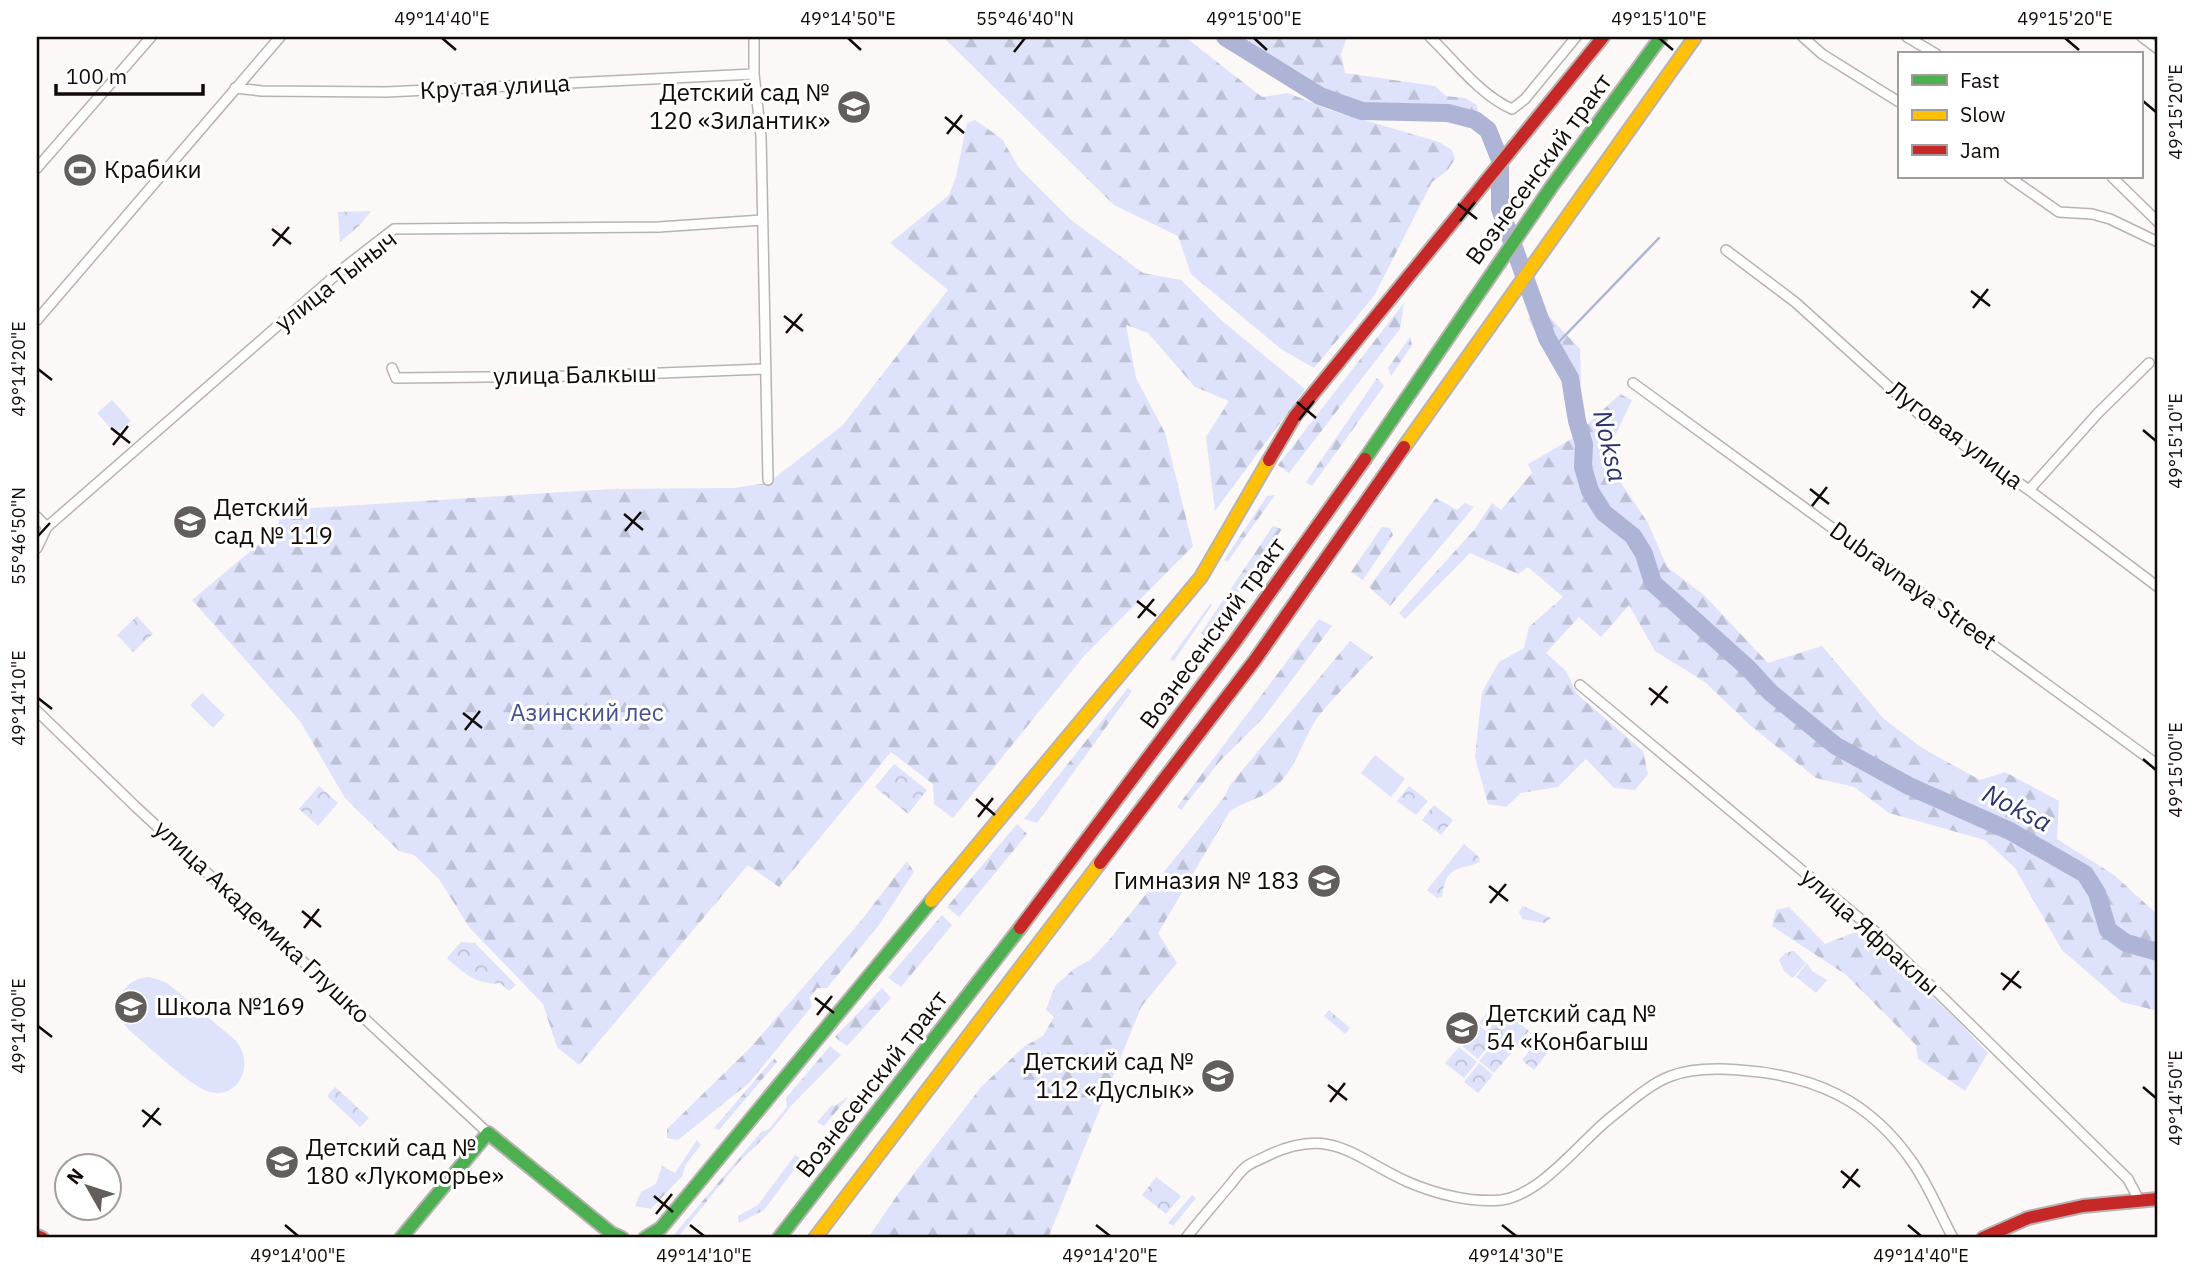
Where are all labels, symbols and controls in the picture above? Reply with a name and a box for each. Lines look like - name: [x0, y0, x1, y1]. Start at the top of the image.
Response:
- text: 49°14'40"E: [394, 7, 490, 30]
- text: 49°14'50"E: [800, 7, 896, 30]
- text: 55°46'40"N: [976, 7, 1074, 30]
- text: 49°15'00"E: [1206, 7, 1302, 30]
- text: 49°15'10"E: [1611, 7, 1707, 30]
- text: 49°15'20"E: [2017, 7, 2113, 30]
- scale bar: [56, 52, 203, 96]
- legend: [1898, 52, 2142, 178]
- text: 100 m: [66, 62, 127, 90]
- text: 49°15'20"E: [2164, 64, 2187, 160]
- street label: Крутая улица: [419, 66, 571, 106]
- street label: Вознесенский тракт: [1458, 66, 1619, 271]
- text: Fast: [1960, 66, 2000, 94]
- place label: Детский сад № 120 «Зилантик»: [649, 76, 830, 136]
- school or university icon: Детский сад № 120 «Зилантик»: [835, 88, 873, 126]
- text: Slow: [1960, 100, 2006, 128]
- text: Jam: [1960, 136, 2000, 164]
- sports icon: Крабики: [61, 151, 99, 189]
- place label: Крабики: [104, 153, 202, 185]
- street label: улица Тыныч: [268, 222, 403, 338]
- text: 49°14'20"E: [7, 321, 30, 417]
- street label: улица Балкыш: [493, 357, 657, 391]
- street label: Луговая улица: [1881, 372, 2030, 496]
- text: 49°15'10"E: [2164, 393, 2187, 489]
- water label: Noksa: [1586, 406, 1636, 485]
- text: 55°46'50"N: [7, 487, 30, 585]
- place label: Детский сад № 119: [214, 491, 333, 551]
- school or university icon: Детский сад № 119: [171, 503, 209, 541]
- street label: Dubravnaya Street: [1824, 514, 2004, 657]
- street label: Вознесенский тракт: [1132, 530, 1293, 735]
- text: 49°14'10"E: [7, 650, 30, 746]
- park label: Азинский лес: [510, 696, 664, 728]
- text: 49°15'00"E: [2164, 722, 2187, 818]
- water label: Noksa: [1977, 775, 2058, 839]
- street label: улица Академика Глушко: [148, 812, 378, 1030]
- street label: улица Яфраклы: [1794, 860, 1947, 1002]
- school or university icon: Гимназия № 183: [1305, 862, 1343, 900]
- place label: Гимназия № 183: [1114, 864, 1300, 896]
- text: 49°14'00"E: [7, 978, 30, 1074]
- street label: Вознесенский тракт: [788, 983, 954, 1184]
- school or university icon: Школа №169: [112, 988, 150, 1026]
- place label: Школа №169: [156, 990, 305, 1022]
- place label: Детский сад № 54 «Конбагыш: [1486, 997, 1656, 1057]
- school or university icon: Детский сад № 54 «Конбагыш: [1443, 1009, 1481, 1047]
- place label: Детский сад № 112 «Дуслык»: [1024, 1045, 1194, 1105]
- text: 49°14'50"E: [2164, 1050, 2187, 1146]
- school or university icon: Детский сад № 112 «Дуслык»: [1199, 1057, 1237, 1095]
- place label: Детский сад № 180 «Лукоморье»: [306, 1131, 504, 1191]
- school or university icon: Детский сад № 180 «Лукоморье»: [263, 1143, 301, 1181]
- north arrow: [52, 1152, 122, 1222]
- text: N: [61, 1163, 88, 1189]
- text: 49°14'00"E: [250, 1244, 346, 1267]
- text: 49°14'10"E: [656, 1244, 752, 1267]
- text: 49°14'20"E: [1062, 1244, 1158, 1267]
- text: 49°14'30"E: [1468, 1244, 1564, 1267]
- text: 49°14'40"E: [1873, 1244, 1969, 1267]

